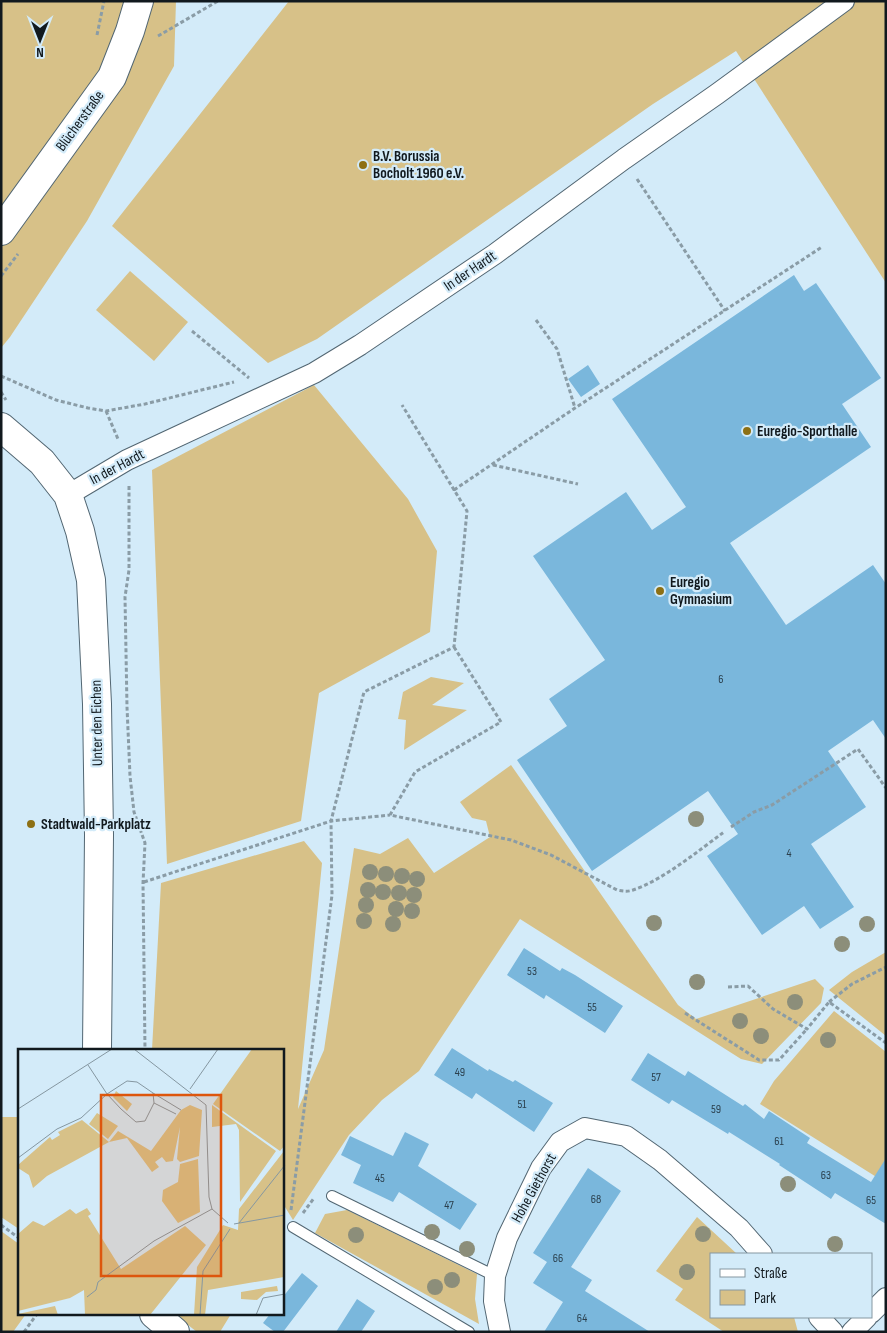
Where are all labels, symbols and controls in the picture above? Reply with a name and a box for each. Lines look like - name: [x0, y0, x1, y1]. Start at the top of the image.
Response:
- north arrow: [15, 15, 65, 65]
- text: N: [36, 44, 44, 61]
- street label: Blücherstraße: [52, 87, 108, 155]
- place label: B.V. Borussia Bocholt 1960 e.V.: [373, 147, 464, 183]
- marker: B.V. Borussia Bocholt 1960 e.V.: [357, 159, 369, 171]
- street label: In der Hardt: [440, 246, 500, 295]
- place label: Euregio-Sporthalle: [757, 422, 857, 441]
- marker: Euregio-Sporthalle: [741, 425, 753, 437]
- street label: In der Hardt: [86, 445, 148, 489]
- place label: Euregio Gymnasium: [670, 573, 732, 609]
- marker: Euregio Gymnasium: [654, 585, 666, 597]
- house number: 6: [718, 672, 724, 687]
- street label: Unter den Eichen: [87, 680, 107, 766]
- place label: Stadtwald-Parkplatz: [41, 815, 151, 834]
- marker: Stadtwald-Parkplatz: [25, 818, 37, 830]
- house number: 4: [786, 846, 792, 861]
- house number: 53: [527, 964, 537, 979]
- house number: 55: [587, 1000, 597, 1015]
- inset map: [18, 1049, 284, 1316]
- house number: 49: [455, 1065, 465, 1080]
- house number: 57: [651, 1070, 661, 1085]
- house number: 51: [517, 1097, 527, 1112]
- house number: 59: [711, 1102, 721, 1117]
- house number: 61: [774, 1134, 785, 1149]
- street label: Hohe Giethorst: [507, 1150, 561, 1226]
- house number: 63: [821, 1168, 831, 1183]
- house number: 45: [375, 1171, 385, 1186]
- house number: 68: [591, 1192, 601, 1207]
- house number: 65: [866, 1193, 876, 1208]
- house number: 47: [444, 1198, 454, 1213]
- house number: 66: [553, 1251, 563, 1266]
- legend: [710, 1253, 872, 1318]
- text: Straße: [754, 1264, 787, 1283]
- text: Park: [754, 1289, 776, 1308]
- house number: 64: [577, 1311, 587, 1326]

